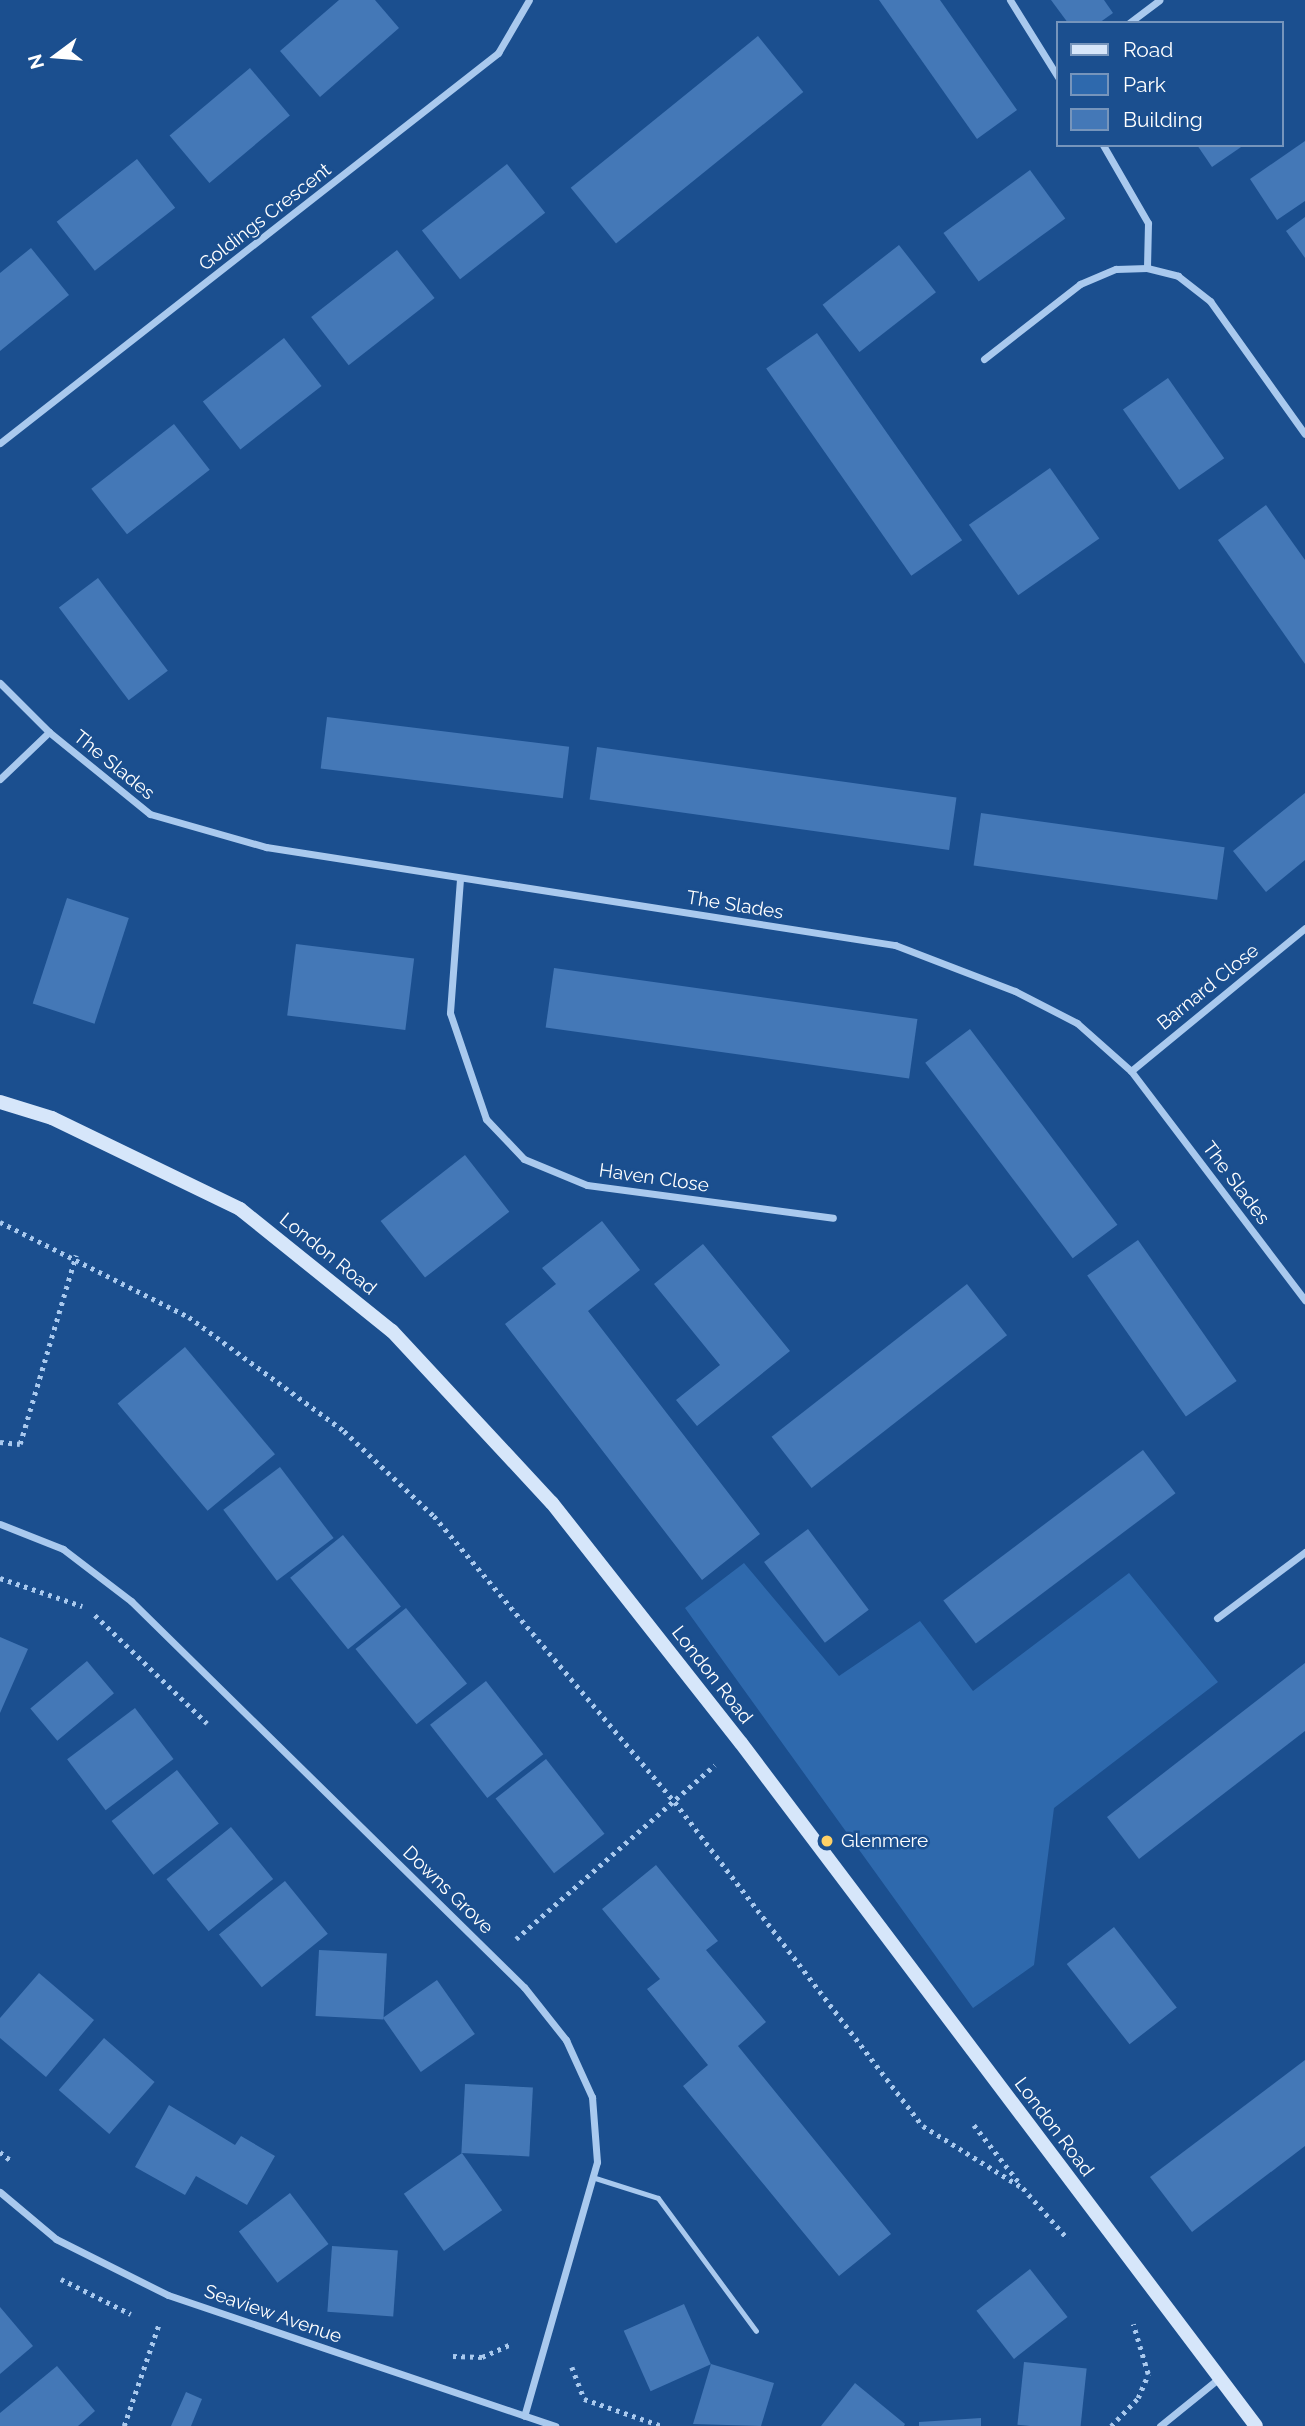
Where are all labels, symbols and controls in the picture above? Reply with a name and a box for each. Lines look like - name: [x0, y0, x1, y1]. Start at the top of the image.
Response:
- north arrow: [21, 21, 91, 91]
- legend: [1056, 21, 1284, 147]
- text: Road: [1123, 37, 1173, 62]
- text: N: [23, 52, 48, 72]
- text: Park: [1123, 72, 1166, 97]
- text: Building: [1123, 107, 1203, 132]
- street label: Goldings Crescent: [194, 158, 336, 276]
- street label: The Slades: [69, 725, 159, 805]
- street label: The Slades: [685, 886, 785, 924]
- street label: Barnard Close: [1153, 939, 1263, 1035]
- street label: The Slades: [1197, 1137, 1275, 1229]
- street label: Haven Close: [598, 1159, 710, 1197]
- street label: London Road: [275, 1208, 381, 1300]
- street label: London Road: [667, 1622, 757, 1728]
- place label: Glenmere: [841, 1830, 928, 1852]
- marker: Glenmere: [819, 1833, 835, 1849]
- street label: Downs Grove: [398, 1841, 498, 1939]
- street label: London Road: [1009, 2073, 1099, 2181]
- street label: Seaview Avenue: [201, 2280, 345, 2348]

